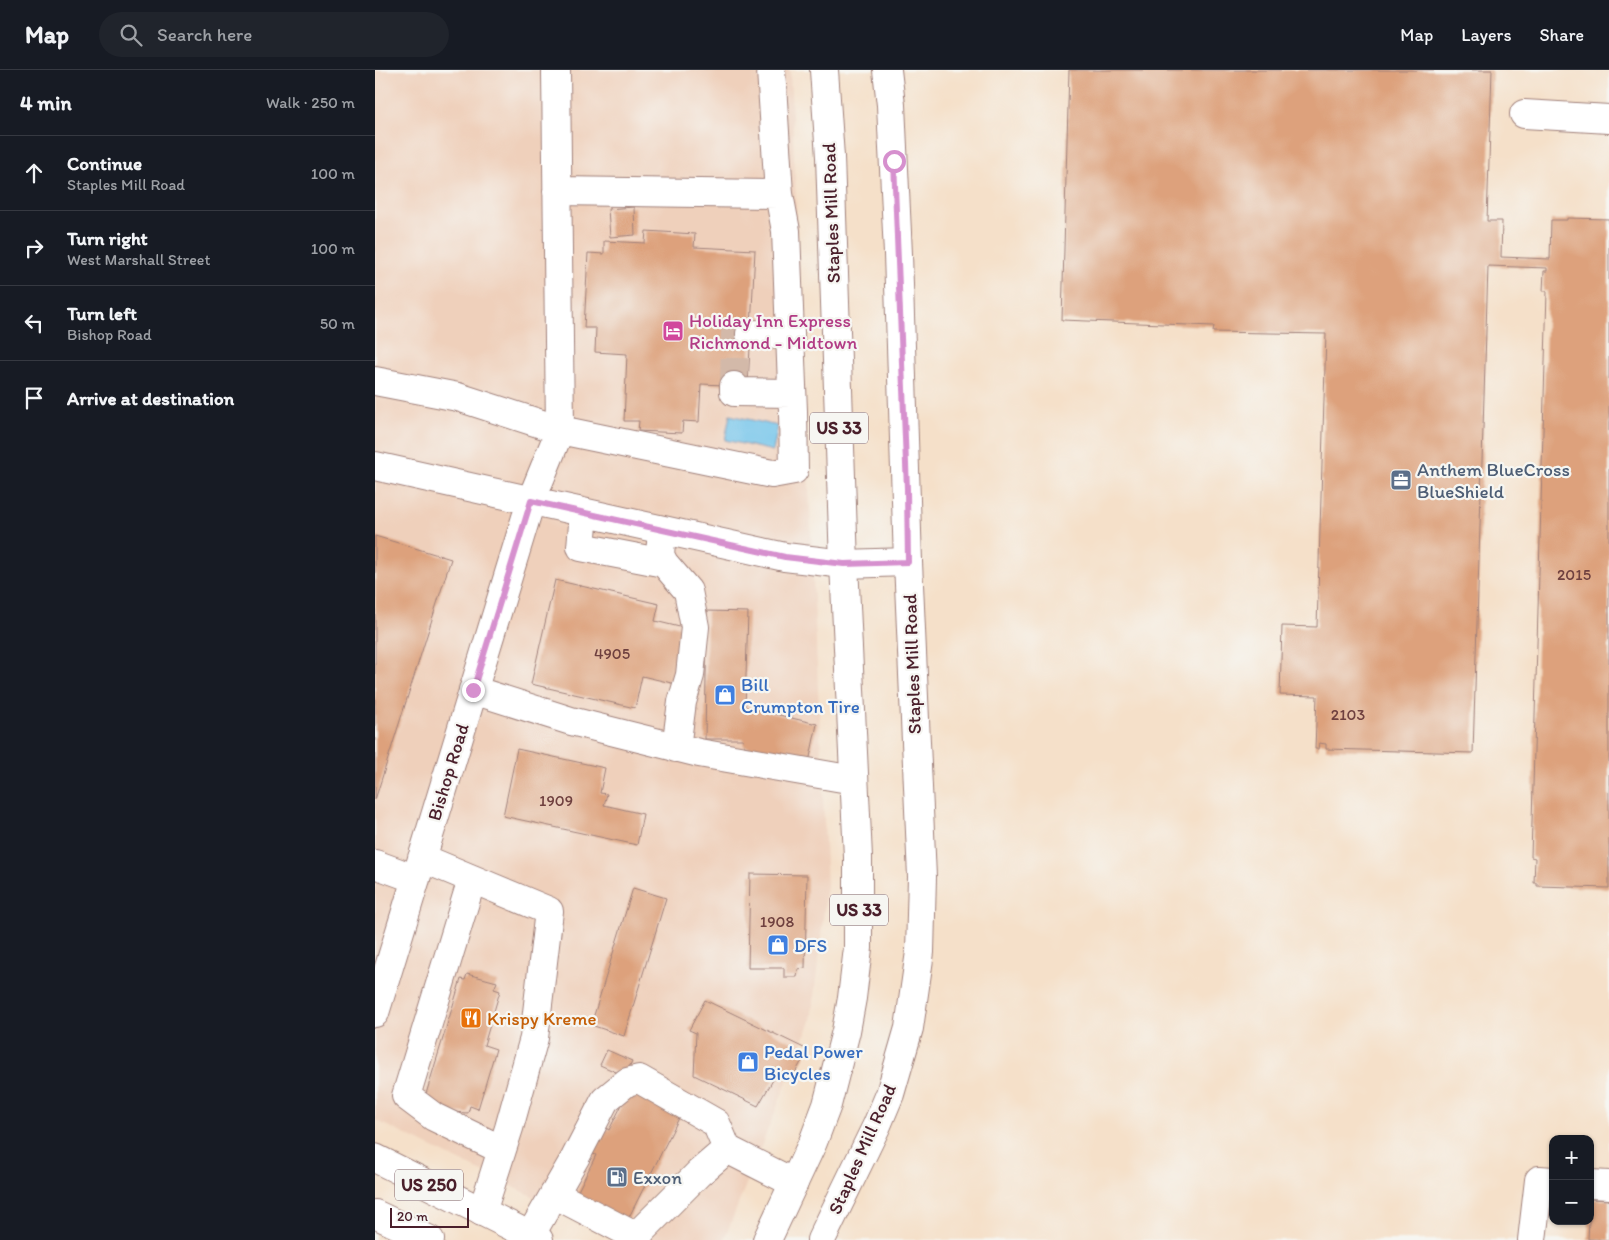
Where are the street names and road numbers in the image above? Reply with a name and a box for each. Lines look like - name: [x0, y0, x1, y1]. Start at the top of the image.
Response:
- street label: Staples Mill Road: [817, 142, 845, 284]
- road number: US 33: [810, 412, 868, 443]
- street label: Staples Mill Road: [898, 593, 926, 735]
- street label: Bishop Road: [422, 720, 474, 824]
- road number: US 33: [830, 894, 888, 926]
- street label: Staples Mill Road: [823, 1080, 901, 1218]
- road number: US 250: [395, 1170, 463, 1200]

